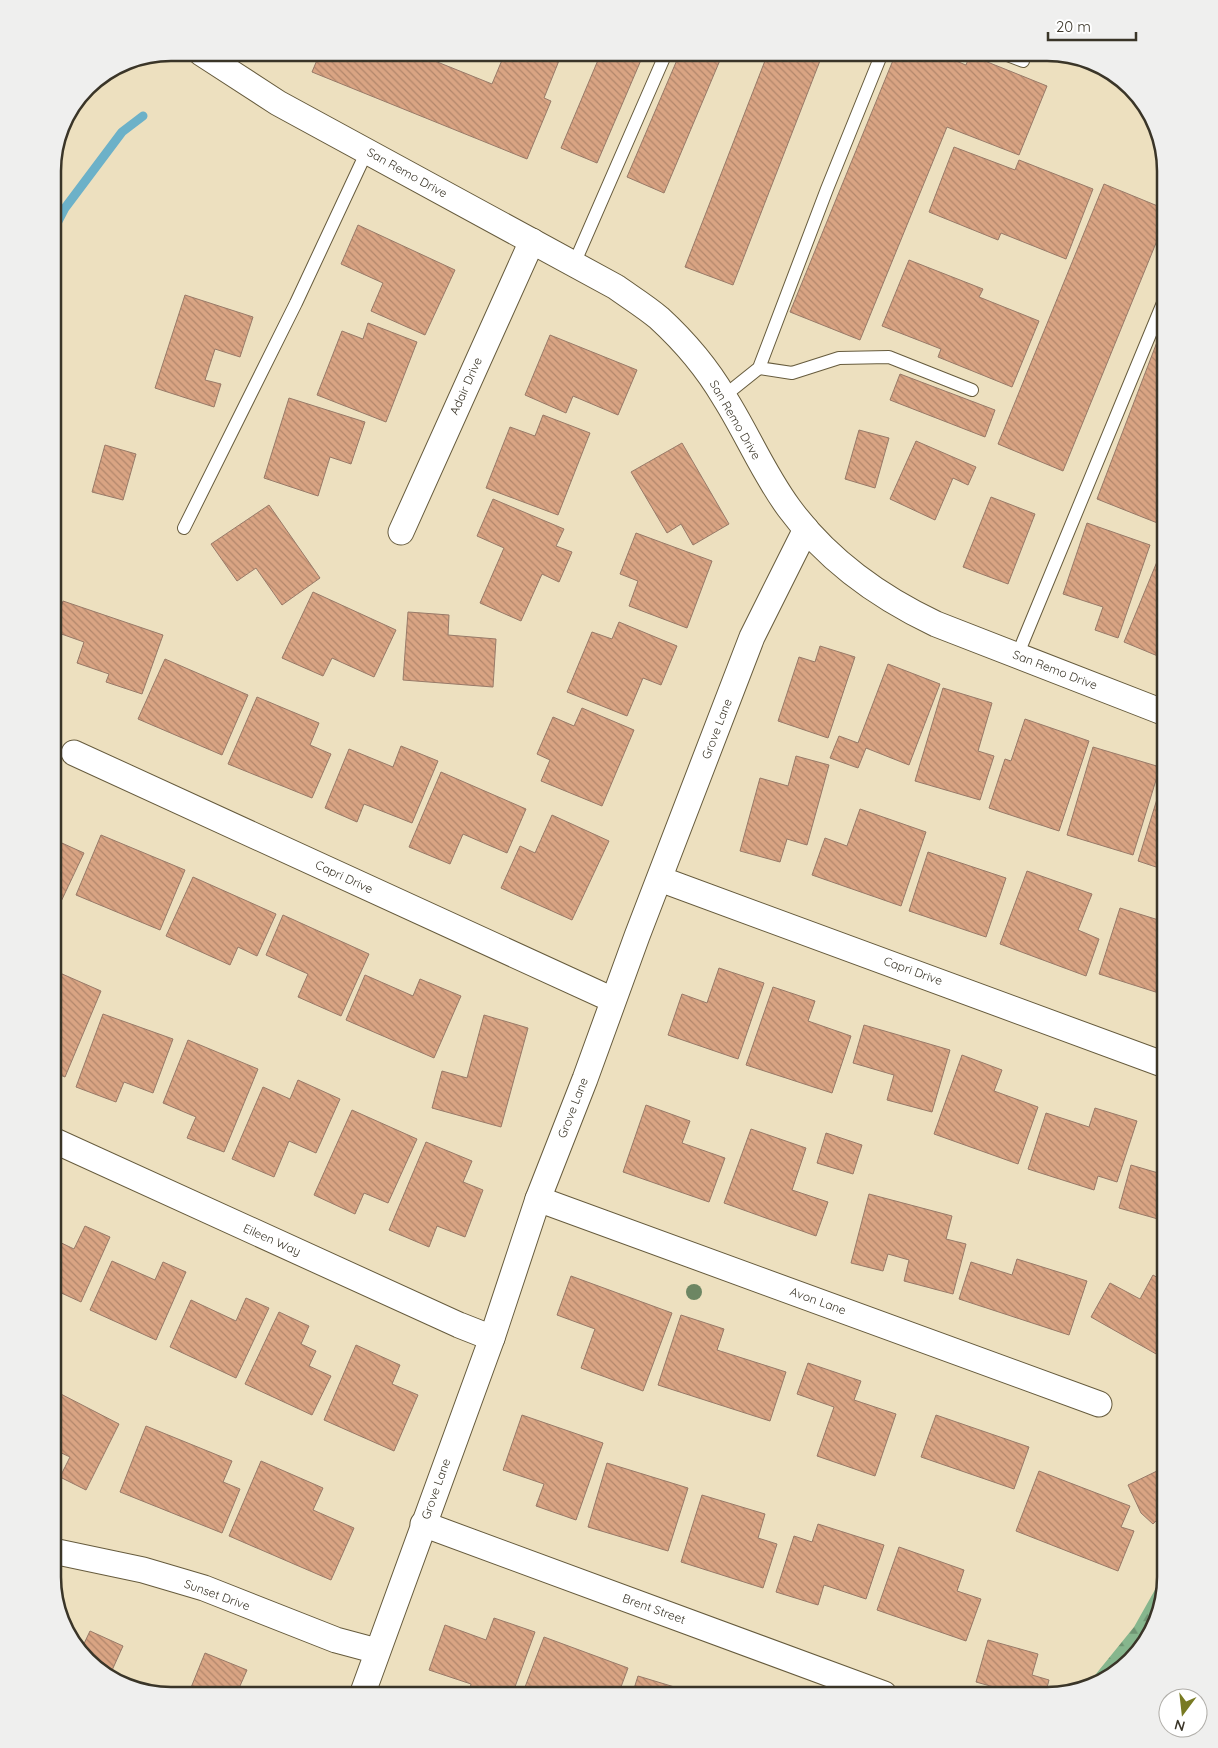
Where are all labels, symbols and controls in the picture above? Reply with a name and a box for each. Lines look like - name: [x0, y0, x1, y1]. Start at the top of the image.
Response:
- scale bar: [1048, 10, 1136, 42]
- text: 20 m: [1056, 17, 1091, 36]
- street label: San Remo Drive: [365, 144, 450, 201]
- street label: Adair Drive: [446, 354, 485, 417]
- street label: San Remo Drive: [707, 377, 764, 462]
- street label: San Remo Drive: [1011, 647, 1100, 693]
- street label: Grove Lane: [698, 696, 735, 761]
- street label: Capri Drive: [313, 857, 376, 896]
- street label: Capri Drive: [882, 953, 945, 988]
- street label: Grove Lane: [554, 1075, 591, 1140]
- street label: Eileen Way: [241, 1220, 303, 1259]
- street label: Avon Lane: [788, 1283, 848, 1318]
- street label: Grove Lane: [418, 1456, 454, 1521]
- street label: Sunset Drive: [182, 1576, 252, 1613]
- street label: Brent Street: [621, 1590, 688, 1627]
- north arrow: [1158, 1688, 1208, 1738]
- text: N: [1172, 1716, 1187, 1736]

